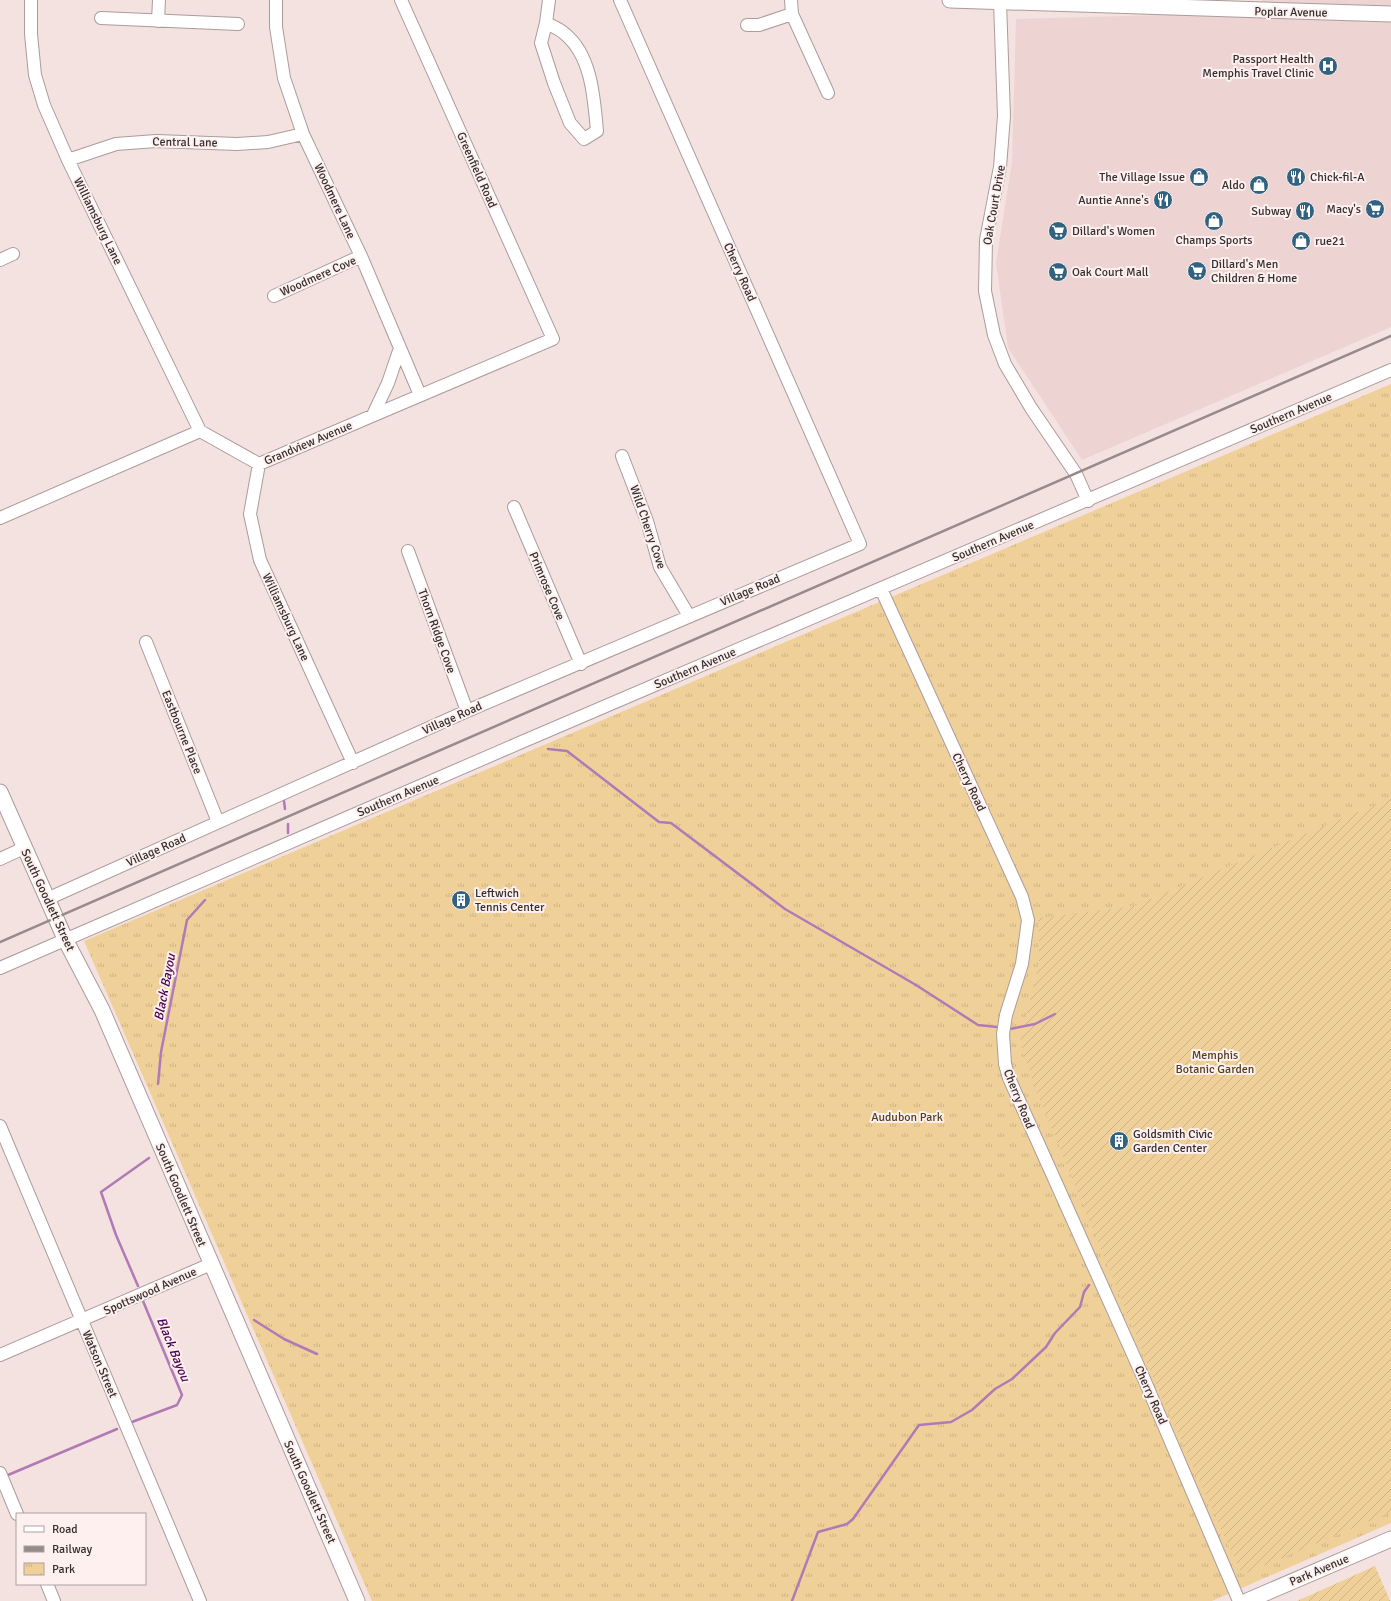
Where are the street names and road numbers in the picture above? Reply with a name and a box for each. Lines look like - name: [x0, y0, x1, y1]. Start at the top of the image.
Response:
- street label: Poplar Avenue: [1254, 4, 1328, 21]
- street label: Greenfield Road: [453, 130, 500, 211]
- street label: Central Lane: [152, 134, 218, 151]
- street label: Woodmere Lane: [310, 161, 359, 241]
- street label: Oak Court Drive: [980, 164, 1009, 246]
- street label: Williamsburg Lane: [70, 175, 125, 267]
- street label: Cherry Road: [720, 240, 759, 304]
- street label: Woodmere Cove: [278, 253, 359, 300]
- street label: Southern Avenue: [1248, 389, 1334, 437]
- street label: Grandview Avenue: [262, 418, 355, 469]
- street label: Wild Cherry Cove: [626, 483, 669, 571]
- street label: Southern Avenue: [950, 517, 1036, 565]
- street label: Primrose Cove: [525, 550, 568, 623]
- street label: Williamsburg Lane: [259, 571, 313, 664]
- street label: Village Road: [718, 571, 782, 610]
- street label: Thorn Ridge Cove: [414, 587, 459, 675]
- street label: Southern Avenue: [652, 644, 738, 692]
- street label: Eastbourne Place: [158, 688, 205, 776]
- street label: Village Road: [420, 699, 484, 738]
- street label: Cherry Road: [948, 751, 989, 814]
- street label: Southern Avenue: [355, 772, 441, 820]
- street label: Village Road: [124, 831, 188, 870]
- street label: South Goodlett Street: [17, 847, 78, 954]
- street label: Cherry Road: [1000, 1067, 1037, 1131]
- street label: South Goodlett Street: [152, 1141, 209, 1249]
- street label: Spottswood Avenue: [101, 1264, 199, 1319]
- street label: Watson Street: [79, 1328, 120, 1400]
- street label: Cherry Road: [1131, 1363, 1170, 1427]
- street label: South Goodlett Street: [280, 1438, 339, 1546]
- street label: Park Avenue: [1287, 1551, 1351, 1590]

